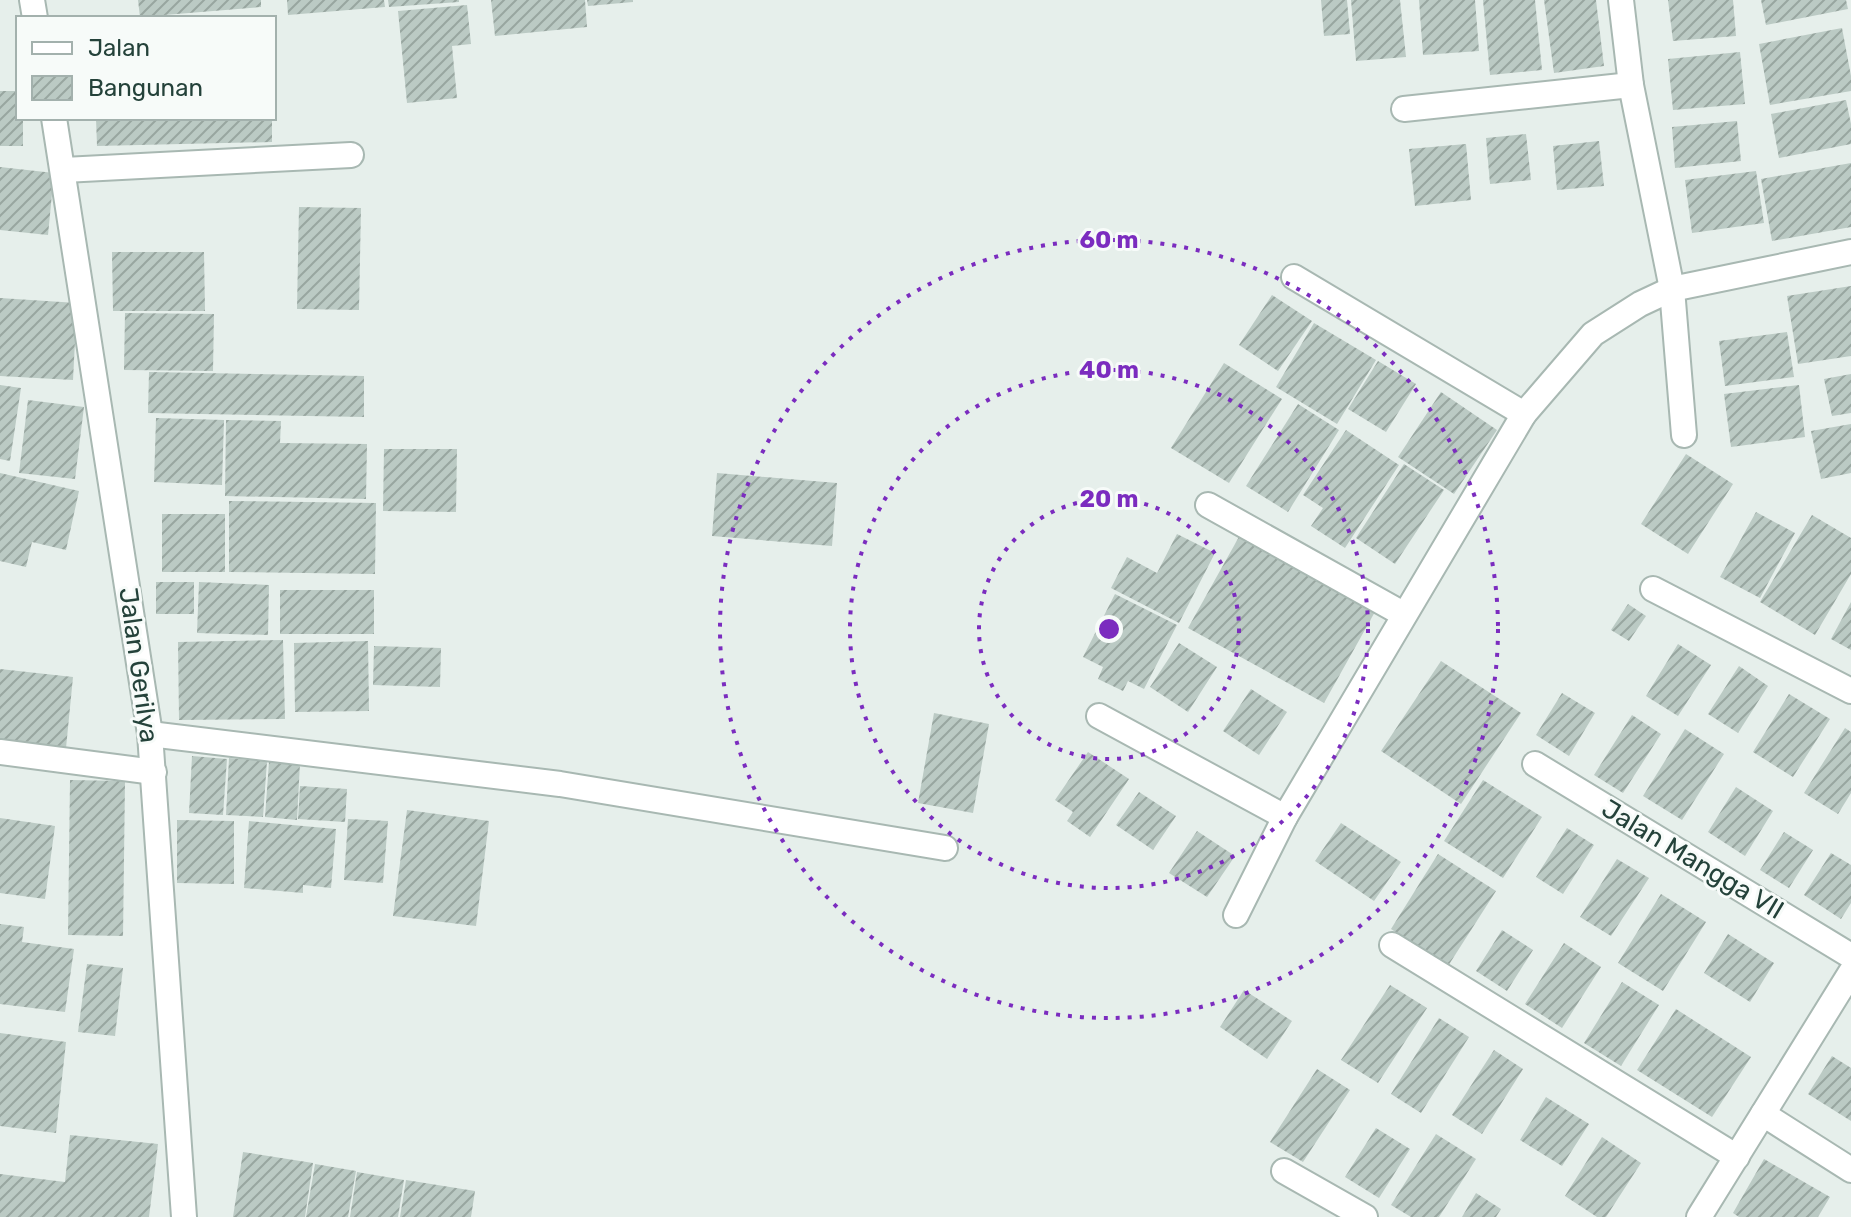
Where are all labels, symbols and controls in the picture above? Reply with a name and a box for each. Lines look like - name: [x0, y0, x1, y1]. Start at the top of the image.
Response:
- legend: [16, 16, 276, 120]
- text: Jalan: [88, 34, 150, 62]
- text: Bangunan: [88, 74, 203, 102]
- text: 60 m: [1079, 226, 1139, 254]
- text: 40 m: [1079, 356, 1139, 384]
- text: 20 m: [1079, 485, 1139, 513]
- street label: Jalan Gerilya: [112, 585, 165, 745]
- centre of rings: [1095, 615, 1123, 643]
- street label: Jalan Mangga VII: [1596, 793, 1789, 926]

